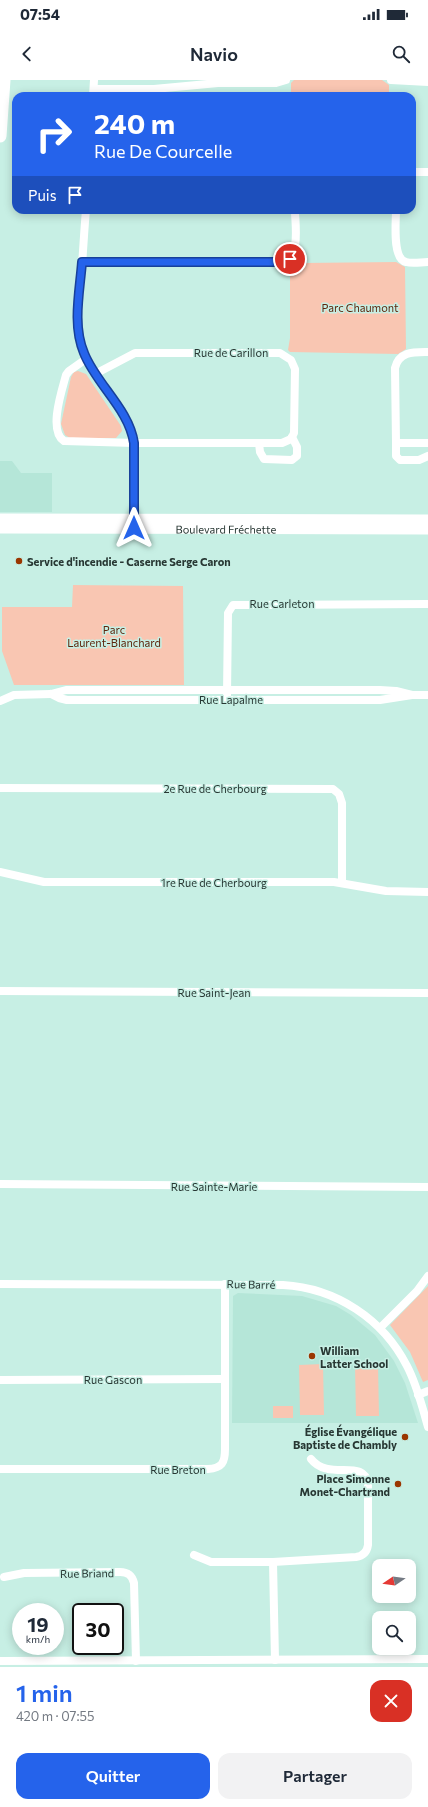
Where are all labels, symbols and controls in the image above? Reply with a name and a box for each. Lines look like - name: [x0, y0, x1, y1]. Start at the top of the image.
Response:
- text: 07:54: [20, 5, 60, 23]
- icon: back: [16, 43, 38, 65]
- text: Navio: [190, 43, 238, 65]
- icon: search: [390, 43, 412, 65]
- text: 240 m: [94, 106, 175, 140]
- icon: right: [28, 108, 80, 160]
- text: Rue De Courcelle: [94, 140, 232, 162]
- icon: arrive: [64, 184, 86, 206]
- text: Puis: [28, 186, 56, 204]
- pin: [273, 242, 307, 276]
- icon: arrive: [279, 248, 301, 270]
- park label: Parc Chaumont: [321, 301, 399, 314]
- street label: Rue de Carillon: [194, 346, 268, 359]
- position arrow: [113, 507, 155, 549]
- street label: Boulevard Fréchette: [176, 522, 277, 535]
- place label: Service d'incendie - Caserne Serge Caron: [27, 555, 231, 568]
- marker: Service d'incendie - Caserne Serge Caron: [14, 556, 24, 566]
- street label: Rue Carleton: [250, 597, 314, 610]
- park label: Parc Laurent-Blanchard: [67, 623, 161, 649]
- street label: Rue Lapalme: [199, 693, 263, 706]
- street label: 2e Rue de Cherbourg: [163, 782, 267, 795]
- street label: 1re Rue de Cherbourg: [161, 876, 267, 889]
- street label: Rue Saint-Jean: [178, 986, 250, 1000]
- street label: Rue Sainte-Marie: [171, 1180, 258, 1193]
- street label: Rue Barré: [227, 1277, 276, 1291]
- place label: William Latter School: [320, 1344, 388, 1370]
- marker: William Latter School: [307, 1351, 317, 1361]
- street label: Rue Gascon: [84, 1373, 142, 1386]
- place label: Église Évangélique Baptiste de Chambly: [293, 1424, 397, 1451]
- marker: Église Évangélique Baptiste de Chambly: [400, 1432, 410, 1442]
- street label: Rue Breton: [150, 1463, 206, 1476]
- place label: Place Simonne Monet-Chartrand: [300, 1472, 390, 1498]
- marker: Place Simonne Monet-Chartrand: [393, 1479, 403, 1489]
- north arrow: [372, 1559, 416, 1603]
- map controls: [372, 1559, 416, 1655]
- street label: Rue Briand: [60, 1566, 114, 1580]
- speed limit sign: 30: [72, 1603, 124, 1655]
- button: search: [372, 1611, 416, 1655]
- text: 19: [27, 1612, 49, 1636]
- text: km/h: [26, 1633, 50, 1645]
- text: 1 min: [16, 1678, 73, 1707]
- button: close: [370, 1680, 412, 1722]
- text: 420 m · 07:55: [16, 1708, 94, 1724]
- button: Quitter: [16, 1753, 210, 1799]
- button: Partager: [218, 1753, 412, 1799]

